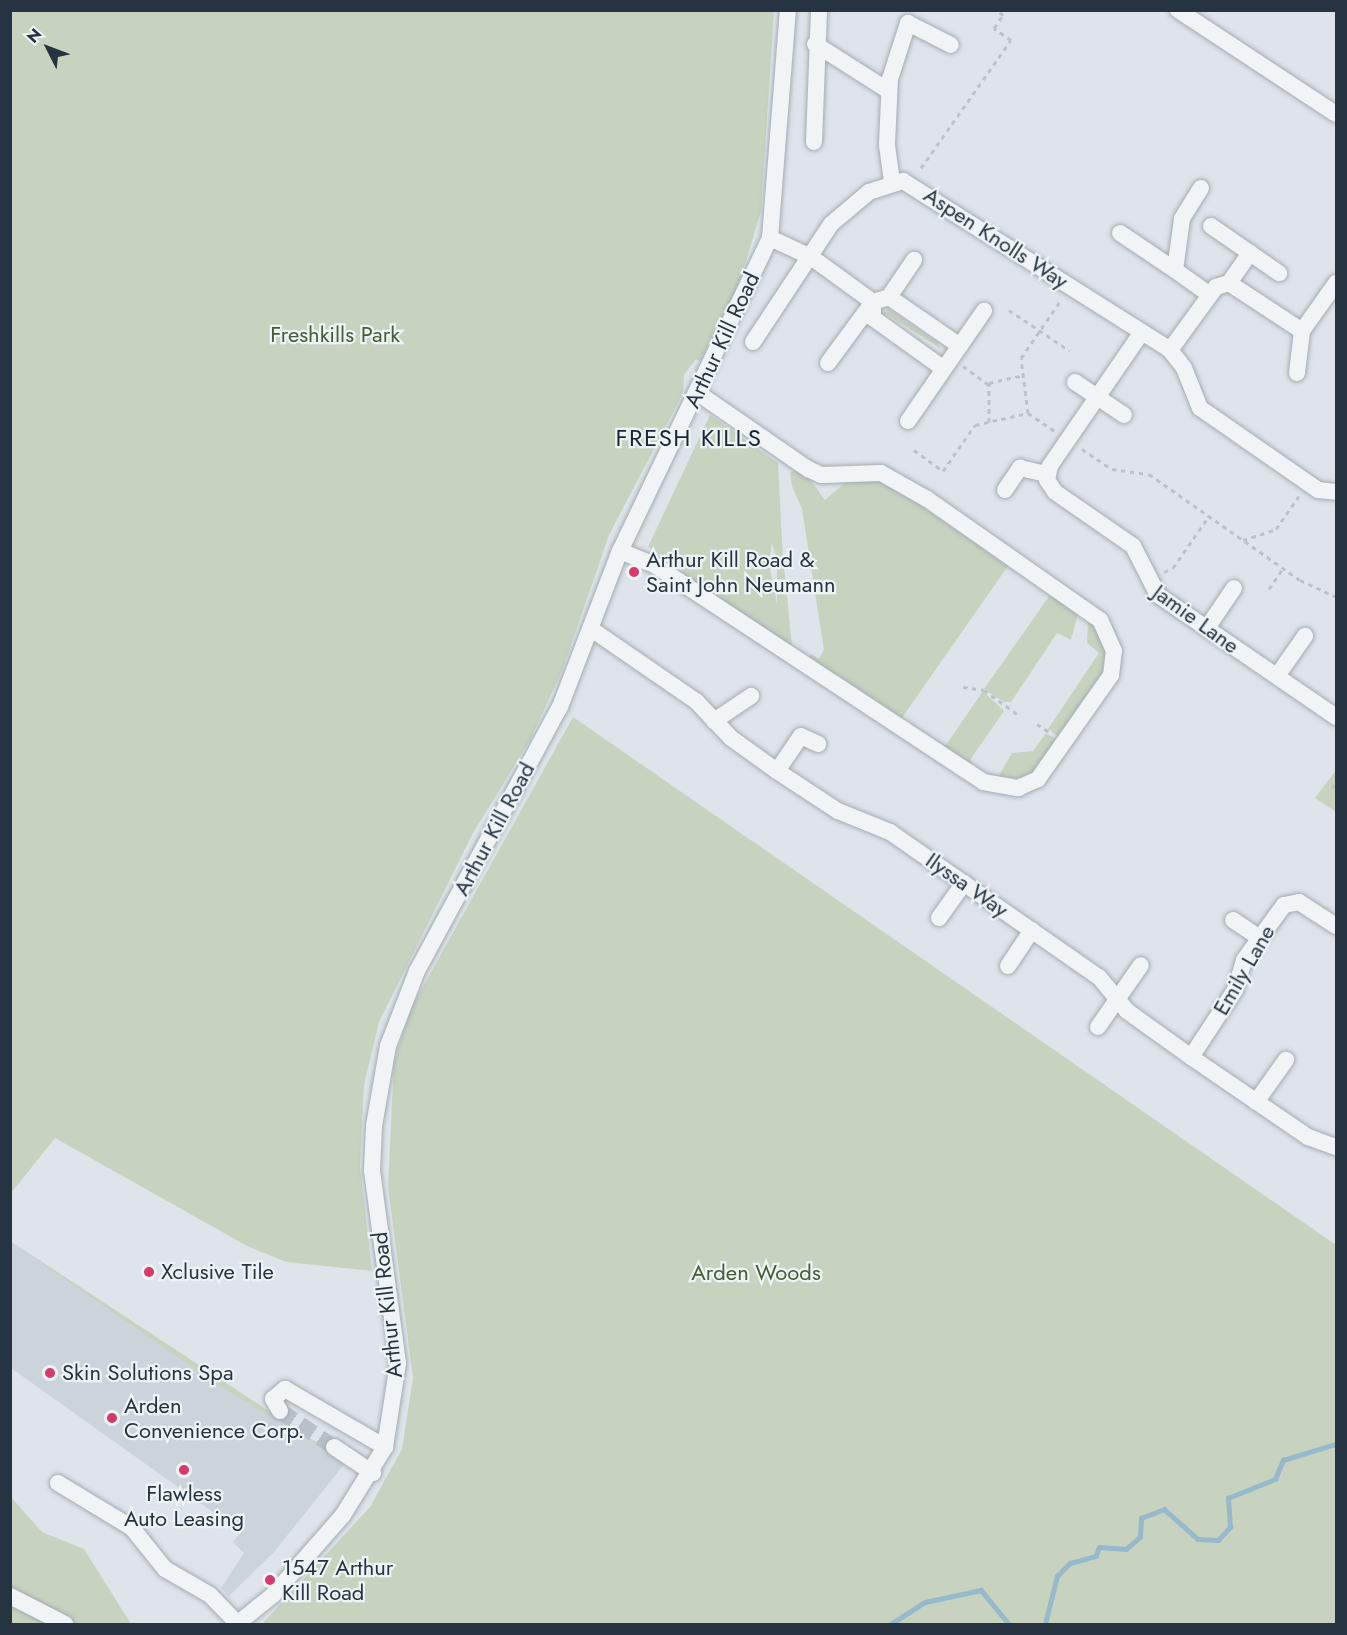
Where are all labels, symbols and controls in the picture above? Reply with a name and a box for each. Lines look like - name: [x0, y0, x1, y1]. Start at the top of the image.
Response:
- north arrow: [18, 18, 78, 78]
- text: N: [21, 23, 47, 48]
- street label: Aspen Knolls Way: [919, 182, 1073, 294]
- street label: Arthur Kill Road: [679, 268, 765, 412]
- park label: Freshkills Park: [270, 322, 400, 348]
- district label: FRESH KILLS: [616, 424, 762, 452]
- place label: Arthur Kill Road & Saint John Neumann: [646, 546, 836, 598]
- marker: Arthur Kill Road & Saint John Neumann: [627, 565, 641, 579]
- street label: Jamie Lane: [1148, 579, 1244, 659]
- street label: Arthur Kill Road: [448, 758, 540, 900]
- street label: Ilyssa Way: [921, 847, 1013, 923]
- street label: Emily Lane: [1208, 920, 1280, 1020]
- street label: Arthur Kill Road: [366, 1231, 408, 1379]
- place label: Xclusive Tile: [161, 1259, 274, 1285]
- park label: Arden Woods: [691, 1260, 821, 1286]
- marker: Xclusive Tile: [142, 1265, 156, 1279]
- place label: Skin Solutions Spa: [62, 1360, 233, 1386]
- marker: Skin Solutions Spa: [43, 1366, 57, 1380]
- place label: Arden Convenience Corp.: [124, 1392, 304, 1444]
- marker: Arden Convenience Corp.: [105, 1411, 119, 1425]
- marker: Flawless Auto Leasing: [177, 1463, 191, 1477]
- place label: Flawless Auto Leasing: [124, 1480, 244, 1532]
- place label: 1547 Arthur Kill Road: [282, 1554, 393, 1606]
- marker: 1547 Arthur Kill Road: [263, 1573, 277, 1587]

